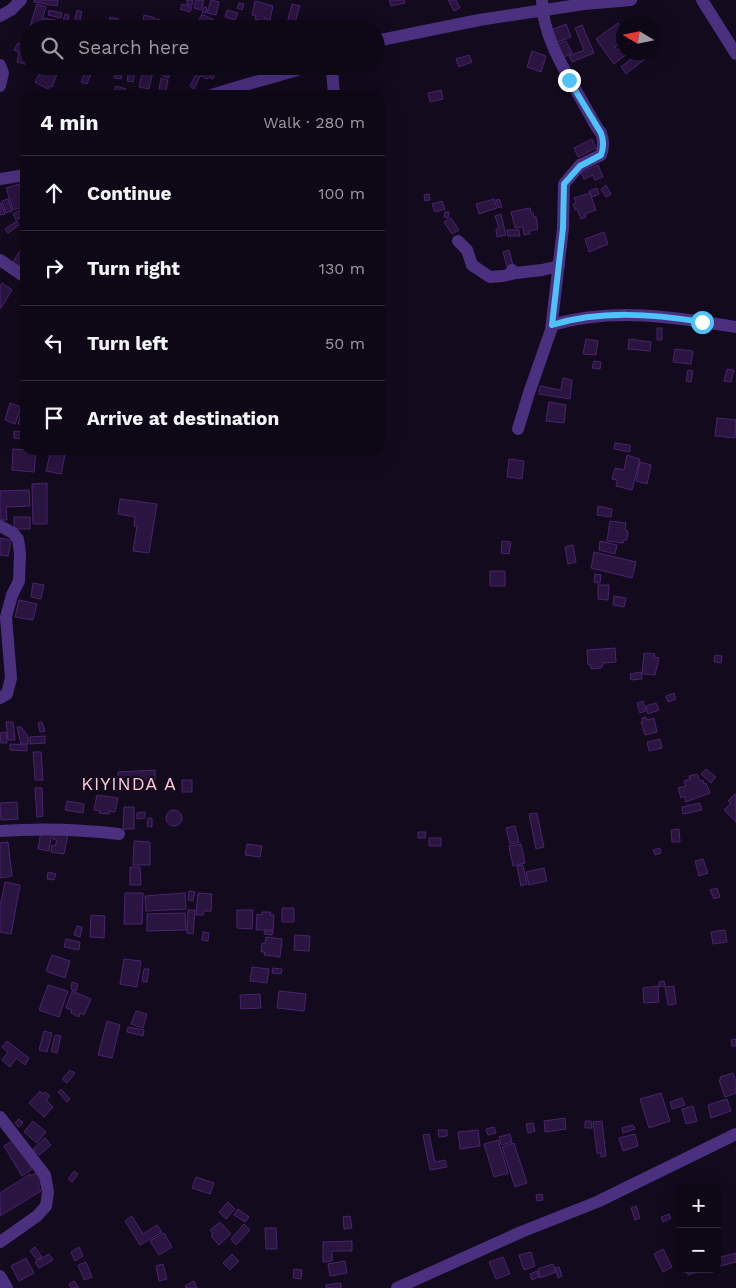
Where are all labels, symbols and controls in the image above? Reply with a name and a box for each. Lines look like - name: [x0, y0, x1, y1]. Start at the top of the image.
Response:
- north arrow: [616, 15, 661, 60]
- search box: [20, 20, 385, 75]
- icon: search: [38, 34, 66, 62]
- text: Search here: [78, 36, 189, 59]
- route end: [558, 69, 581, 92]
- text: 4 min: [40, 110, 98, 135]
- text: Walk · 280 m: [263, 113, 365, 132]
- icon: ahead: [40, 179, 68, 207]
- text: Continue: [87, 182, 171, 205]
- text: 100 m: [318, 184, 365, 203]
- icon: right: [40, 254, 68, 282]
- text: Turn right: [87, 257, 180, 280]
- text: 130 m: [319, 259, 365, 278]
- route start: [691, 311, 714, 334]
- icon: left: [40, 329, 68, 357]
- text: Turn left: [87, 332, 168, 355]
- text: 50 m: [325, 334, 365, 353]
- icon: arrive: [40, 404, 68, 432]
- text: Arrive at destination: [87, 407, 279, 430]
- district label: KIYINDA A: [81, 773, 177, 794]
- map controls: [676, 1183, 721, 1273]
- button: +: [676, 1183, 721, 1228]
- button: −: [676, 1228, 721, 1273]

